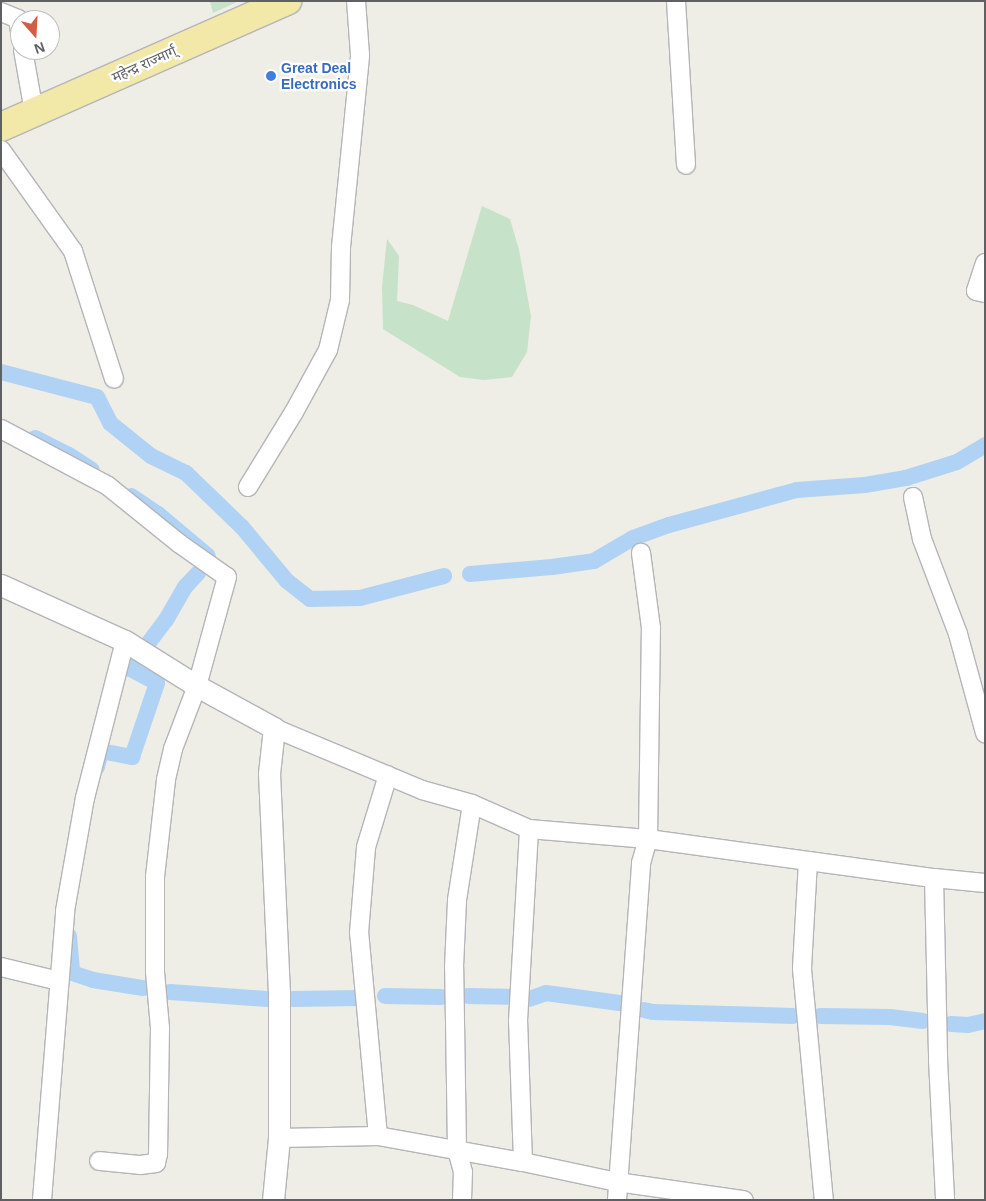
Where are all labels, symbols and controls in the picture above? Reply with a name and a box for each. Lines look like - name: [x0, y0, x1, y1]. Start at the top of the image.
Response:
- north arrow: [10, 10, 60, 60]
- text: N: [32, 39, 47, 57]
- street label: महेन्द्र राज्मार्ग्: [109, 42, 179, 86]
- place label: Great Deal Electronics: [281, 60, 356, 92]
- marker: Great Deal Electronics: [265, 70, 277, 82]

